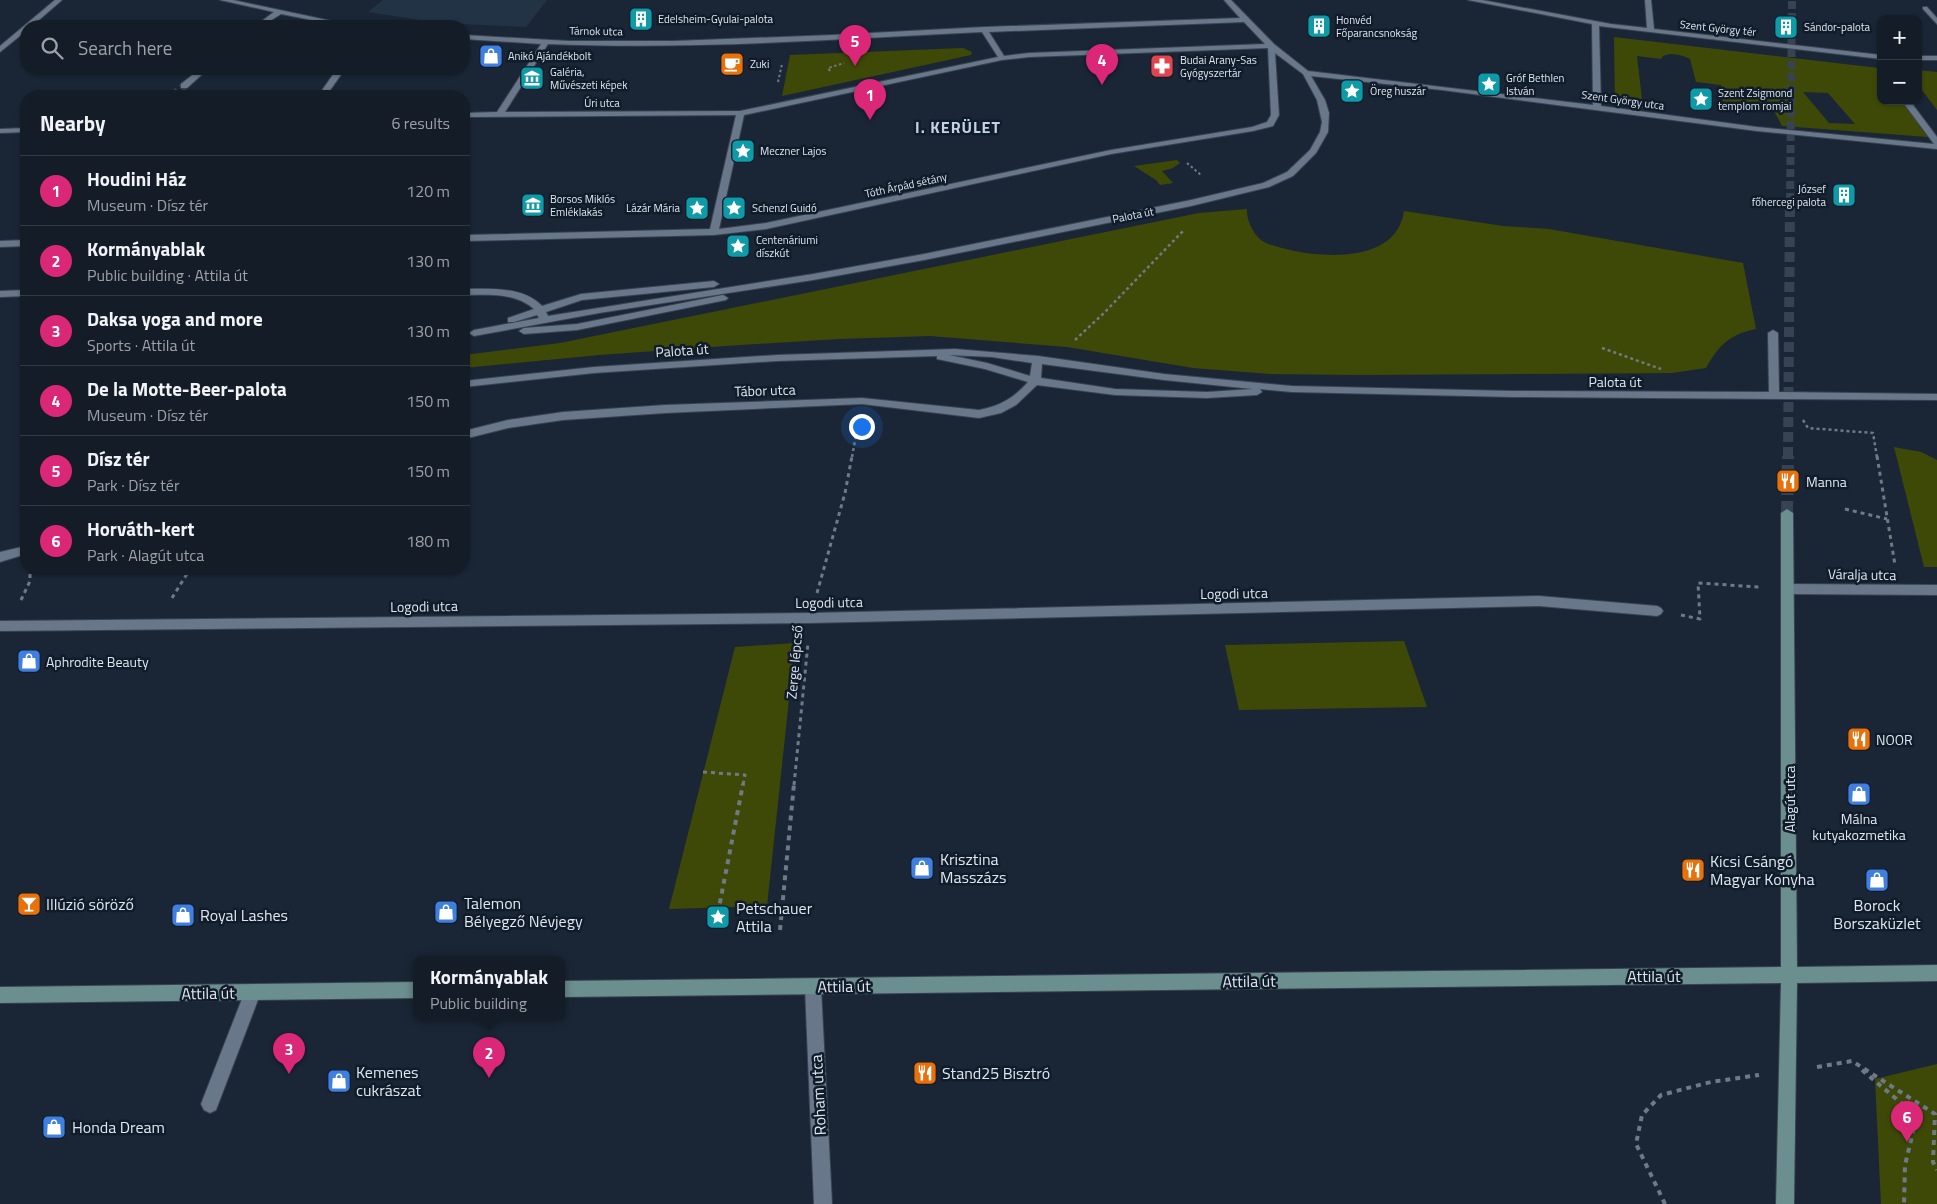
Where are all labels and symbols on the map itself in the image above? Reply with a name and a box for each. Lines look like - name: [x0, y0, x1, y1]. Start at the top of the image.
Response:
- building icon: Edelsheim-Gyulai-palota: [628, 6, 654, 32]
- place label: Edelsheim-Gyulai-palota: [658, 11, 774, 27]
- place label: Honvéd Főparancsnokság: [1336, 12, 1417, 41]
- building icon: Honvéd Főparancsnokság: [1306, 13, 1332, 39]
- building icon: Sándor-palota: [1773, 14, 1799, 40]
- street label: Szent György tér: [1679, 16, 1757, 40]
- place label: Sándor-palota: [1804, 19, 1871, 35]
- street label: Tárnok utca: [569, 23, 623, 39]
- pin: 5: [839, 25, 871, 66]
- shop icon: Anikó Ajándékbolt: [478, 43, 504, 69]
- pin: 4: [1086, 44, 1118, 85]
- place label: Anikó Ajándékbolt: [508, 48, 591, 64]
- cafe icon: Zuki: [719, 51, 745, 77]
- place label: Budai Arany-Sas Gyógyszertár: [1180, 52, 1257, 81]
- pharmacy icon: Budai Arany-Sas Gyógyszertár: [1149, 53, 1175, 79]
- place label: Zuki: [750, 56, 769, 72]
- place label: Galéria, Művészeti képek: [550, 64, 628, 93]
- museum icon: Galéria, Művészeti képek: [519, 65, 545, 91]
- place label: Gróf Bethlen István: [1506, 70, 1565, 99]
- place icon: Gróf Bethlen István: [1476, 71, 1502, 97]
- place icon: Öreg huszár: [1339, 78, 1365, 104]
- pin: 1: [854, 79, 886, 120]
- place label: Öreg huszár: [1370, 83, 1426, 99]
- place label: Szent Zsigmond templom romjai: [1718, 85, 1793, 114]
- street label: Szent György utca: [1581, 86, 1666, 114]
- place icon: Szent Zsigmond templom romjai: [1688, 86, 1714, 112]
- street label: Úri utca: [584, 95, 620, 111]
- district label: I. KERÜLET: [915, 115, 1001, 139]
- place icon: Meczner Lajos: [730, 138, 756, 164]
- place label: Meczner Lajos: [760, 143, 826, 159]
- street label: Tóth Árpád sétány: [863, 168, 949, 202]
- place label: József főhercegi palota: [1752, 181, 1826, 210]
- building icon: József főhercegi palota: [1831, 182, 1857, 208]
- place label: Borsos Miklós Emléklakás: [550, 191, 615, 220]
- museum icon: Borsos Miklós Emléklakás: [520, 192, 546, 218]
- place icon: Lázár Mária: [684, 195, 710, 221]
- place icon: Schenzl Guidó: [721, 195, 747, 221]
- place label: Lázár Mária: [626, 200, 680, 216]
- place label: Schenzl Guidó: [752, 200, 817, 216]
- street label: Palota út: [1111, 203, 1155, 227]
- place label: Centenáriumi díszkút: [756, 232, 818, 261]
- place icon: Centenáriumi díszkút: [725, 233, 751, 259]
- street label: Palota út: [655, 338, 709, 362]
- street label: Palota út: [1588, 371, 1642, 392]
- street label: Tábor utca: [734, 378, 796, 402]
- your location: [849, 414, 875, 440]
- restaurant icon: Manna: [1775, 468, 1801, 494]
- place label: Manna: [1806, 471, 1847, 492]
- street label: Váralja utca: [1828, 563, 1896, 585]
- street label: Logodi utca: [1200, 582, 1268, 604]
- street label: Logodi utca: [795, 591, 863, 613]
- street label: Logodi utca: [390, 595, 458, 617]
- street label: Zerge lépcső: [780, 624, 808, 700]
- shop icon: Aphrodite Beauty: [16, 648, 42, 674]
- place label: Aphrodite Beauty: [46, 651, 149, 672]
- restaurant icon: NOOR: [1846, 726, 1872, 752]
- place label: NOOR: [1876, 729, 1913, 750]
- street label: Alagút utca: [1779, 766, 1800, 832]
- shop icon: Málna kutyakozmetika: [1846, 781, 1872, 807]
- place label: Málna kutyakozmetika: [1812, 808, 1906, 845]
- place label: Krisztina Masszázs: [940, 847, 1006, 889]
- place label: Kicsi Csángó Magyar Konyha: [1710, 849, 1814, 891]
- shop icon: Krisztina Masszázs: [909, 855, 935, 881]
- restaurant icon: Kicsi Csángó Magyar Konyha: [1680, 857, 1706, 883]
- shop icon: Borock Borszaküzlet: [1864, 867, 1890, 893]
- bar icon: Illúzió söröző: [16, 891, 42, 917]
- place label: Talemon Bélyegző Névjegy: [464, 891, 583, 933]
- place label: Illúzió söröző: [46, 892, 134, 916]
- place label: Borock Borszaküzlet: [1833, 893, 1921, 935]
- place label: Petschauer Attila: [736, 896, 813, 938]
- shop icon: Talemon Bélyegző Névjegy: [433, 899, 459, 925]
- shop icon: Royal Lashes: [170, 902, 196, 928]
- place label: Royal Lashes: [200, 903, 288, 927]
- place icon: Petschauer Attila: [705, 904, 731, 930]
- street label: Attila út: [1627, 964, 1681, 988]
- street label: Attila út: [1222, 969, 1276, 993]
- street label: Attila út: [817, 974, 871, 998]
- street label: Attila út: [181, 981, 235, 1005]
- pin: 3: [273, 1033, 305, 1074]
- pin: 2: [473, 1037, 505, 1078]
- street label: Roham utca: [804, 1054, 832, 1136]
- place label: Kemenes cukrászat: [356, 1060, 421, 1102]
- restaurant icon: Stand25 Bisztró: [912, 1060, 938, 1086]
- place label: Stand25 Bisztró: [942, 1061, 1050, 1085]
- shop icon: Kemenes cukrászat: [326, 1068, 352, 1094]
- pin: 6: [1891, 1101, 1923, 1142]
- shop icon: Honda Dream: [41, 1114, 67, 1140]
- place label: Honda Dream: [72, 1115, 165, 1139]

